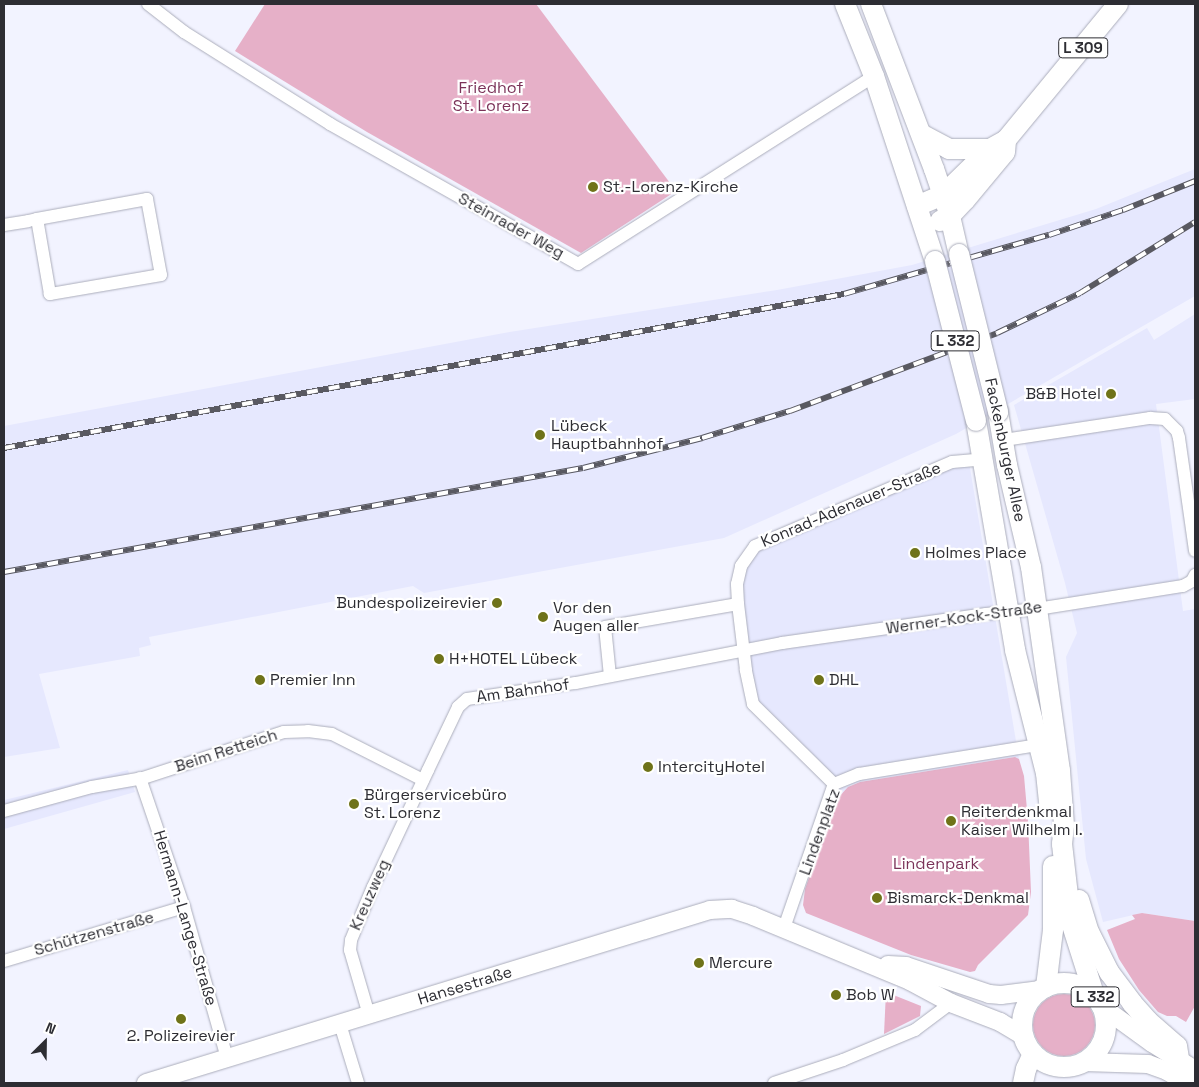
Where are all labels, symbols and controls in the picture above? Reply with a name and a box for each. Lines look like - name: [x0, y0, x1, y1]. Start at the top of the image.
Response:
- road number: L 309: [1057, 36, 1109, 60]
- park label: Friedhof St. Lorenz: [452, 78, 530, 116]
- place label: St.-Lorenz-Kirche: [603, 177, 739, 197]
- marker: St.-Lorenz-Kirche: [587, 181, 599, 193]
- street label: Steinrader Weg: [455, 189, 567, 263]
- road number: L 332: [930, 328, 980, 354]
- street label: Fackenburger Allee: [980, 376, 1030, 524]
- place label: B&B Hotel: [1026, 384, 1101, 404]
- marker: B&B Hotel: [1105, 388, 1117, 400]
- place label: Lübeck Hauptbahnhof: [551, 416, 663, 454]
- marker: Lübeck Hauptbahnhof: [533, 428, 547, 442]
- street label: Konrad-Adenauer-Straße: [758, 458, 944, 552]
- place label: Holmes Place: [925, 543, 1027, 563]
- marker: Holmes Place: [909, 547, 921, 559]
- place label: Bundespolizeirevier: [336, 593, 487, 613]
- marker: Bundespolizeirevier: [491, 597, 503, 609]
- place label: Vor den Augen aller: [553, 598, 639, 636]
- street label: Werner-Kock-Straße: [885, 598, 1043, 638]
- marker: Vor den Augen aller: [537, 611, 549, 623]
- place label: H+HOTEL Lübeck: [449, 649, 578, 669]
- marker: H+HOTEL Lübeck: [433, 653, 445, 665]
- place label: Premier Inn: [270, 670, 356, 690]
- place label: DHL: [829, 670, 859, 690]
- marker: Premier Inn: [254, 674, 266, 686]
- marker: DHL: [813, 674, 825, 686]
- street label: Am Bahnhof: [475, 675, 571, 707]
- street label: Beim Retteich: [172, 725, 280, 777]
- place label: IntercityHotel: [658, 757, 765, 777]
- marker: IntercityHotel: [642, 761, 654, 773]
- place label: Bürgerservicebüro St. Lorenz: [364, 785, 507, 823]
- street label: Lindenplatz: [795, 786, 845, 878]
- marker: Bürgerservicebüro St. Lorenz: [348, 798, 360, 810]
- place label: Reiterdenkmal Kaiser Wilhelm I.: [961, 802, 1083, 840]
- marker: Reiterdenkmal Kaiser Wilhelm I.: [945, 815, 957, 827]
- street label: Hermann-Lange-Straße: [149, 828, 221, 1008]
- park label: Lindenpark: [893, 854, 979, 874]
- street label: Kreuzweg: [346, 857, 394, 933]
- place label: Bismarck-Denkmal: [887, 888, 1029, 908]
- marker: Bismarck-Denkmal: [871, 892, 883, 904]
- street label: Schützenstraße: [32, 908, 156, 960]
- place label: Mercure: [709, 953, 773, 973]
- marker: Mercure: [693, 957, 705, 969]
- street label: Hansestraße: [416, 963, 514, 1009]
- road number: L 332: [1070, 984, 1120, 1010]
- place label: Bob W: [846, 985, 895, 1005]
- marker: Bob W: [830, 989, 842, 1001]
- marker: 2. Polizeirevier: [175, 1013, 187, 1025]
- north arrow: [20, 1017, 70, 1067]
- text: N: [43, 1018, 59, 1038]
- place label: 2. Polizeirevier: [126, 1026, 236, 1046]

